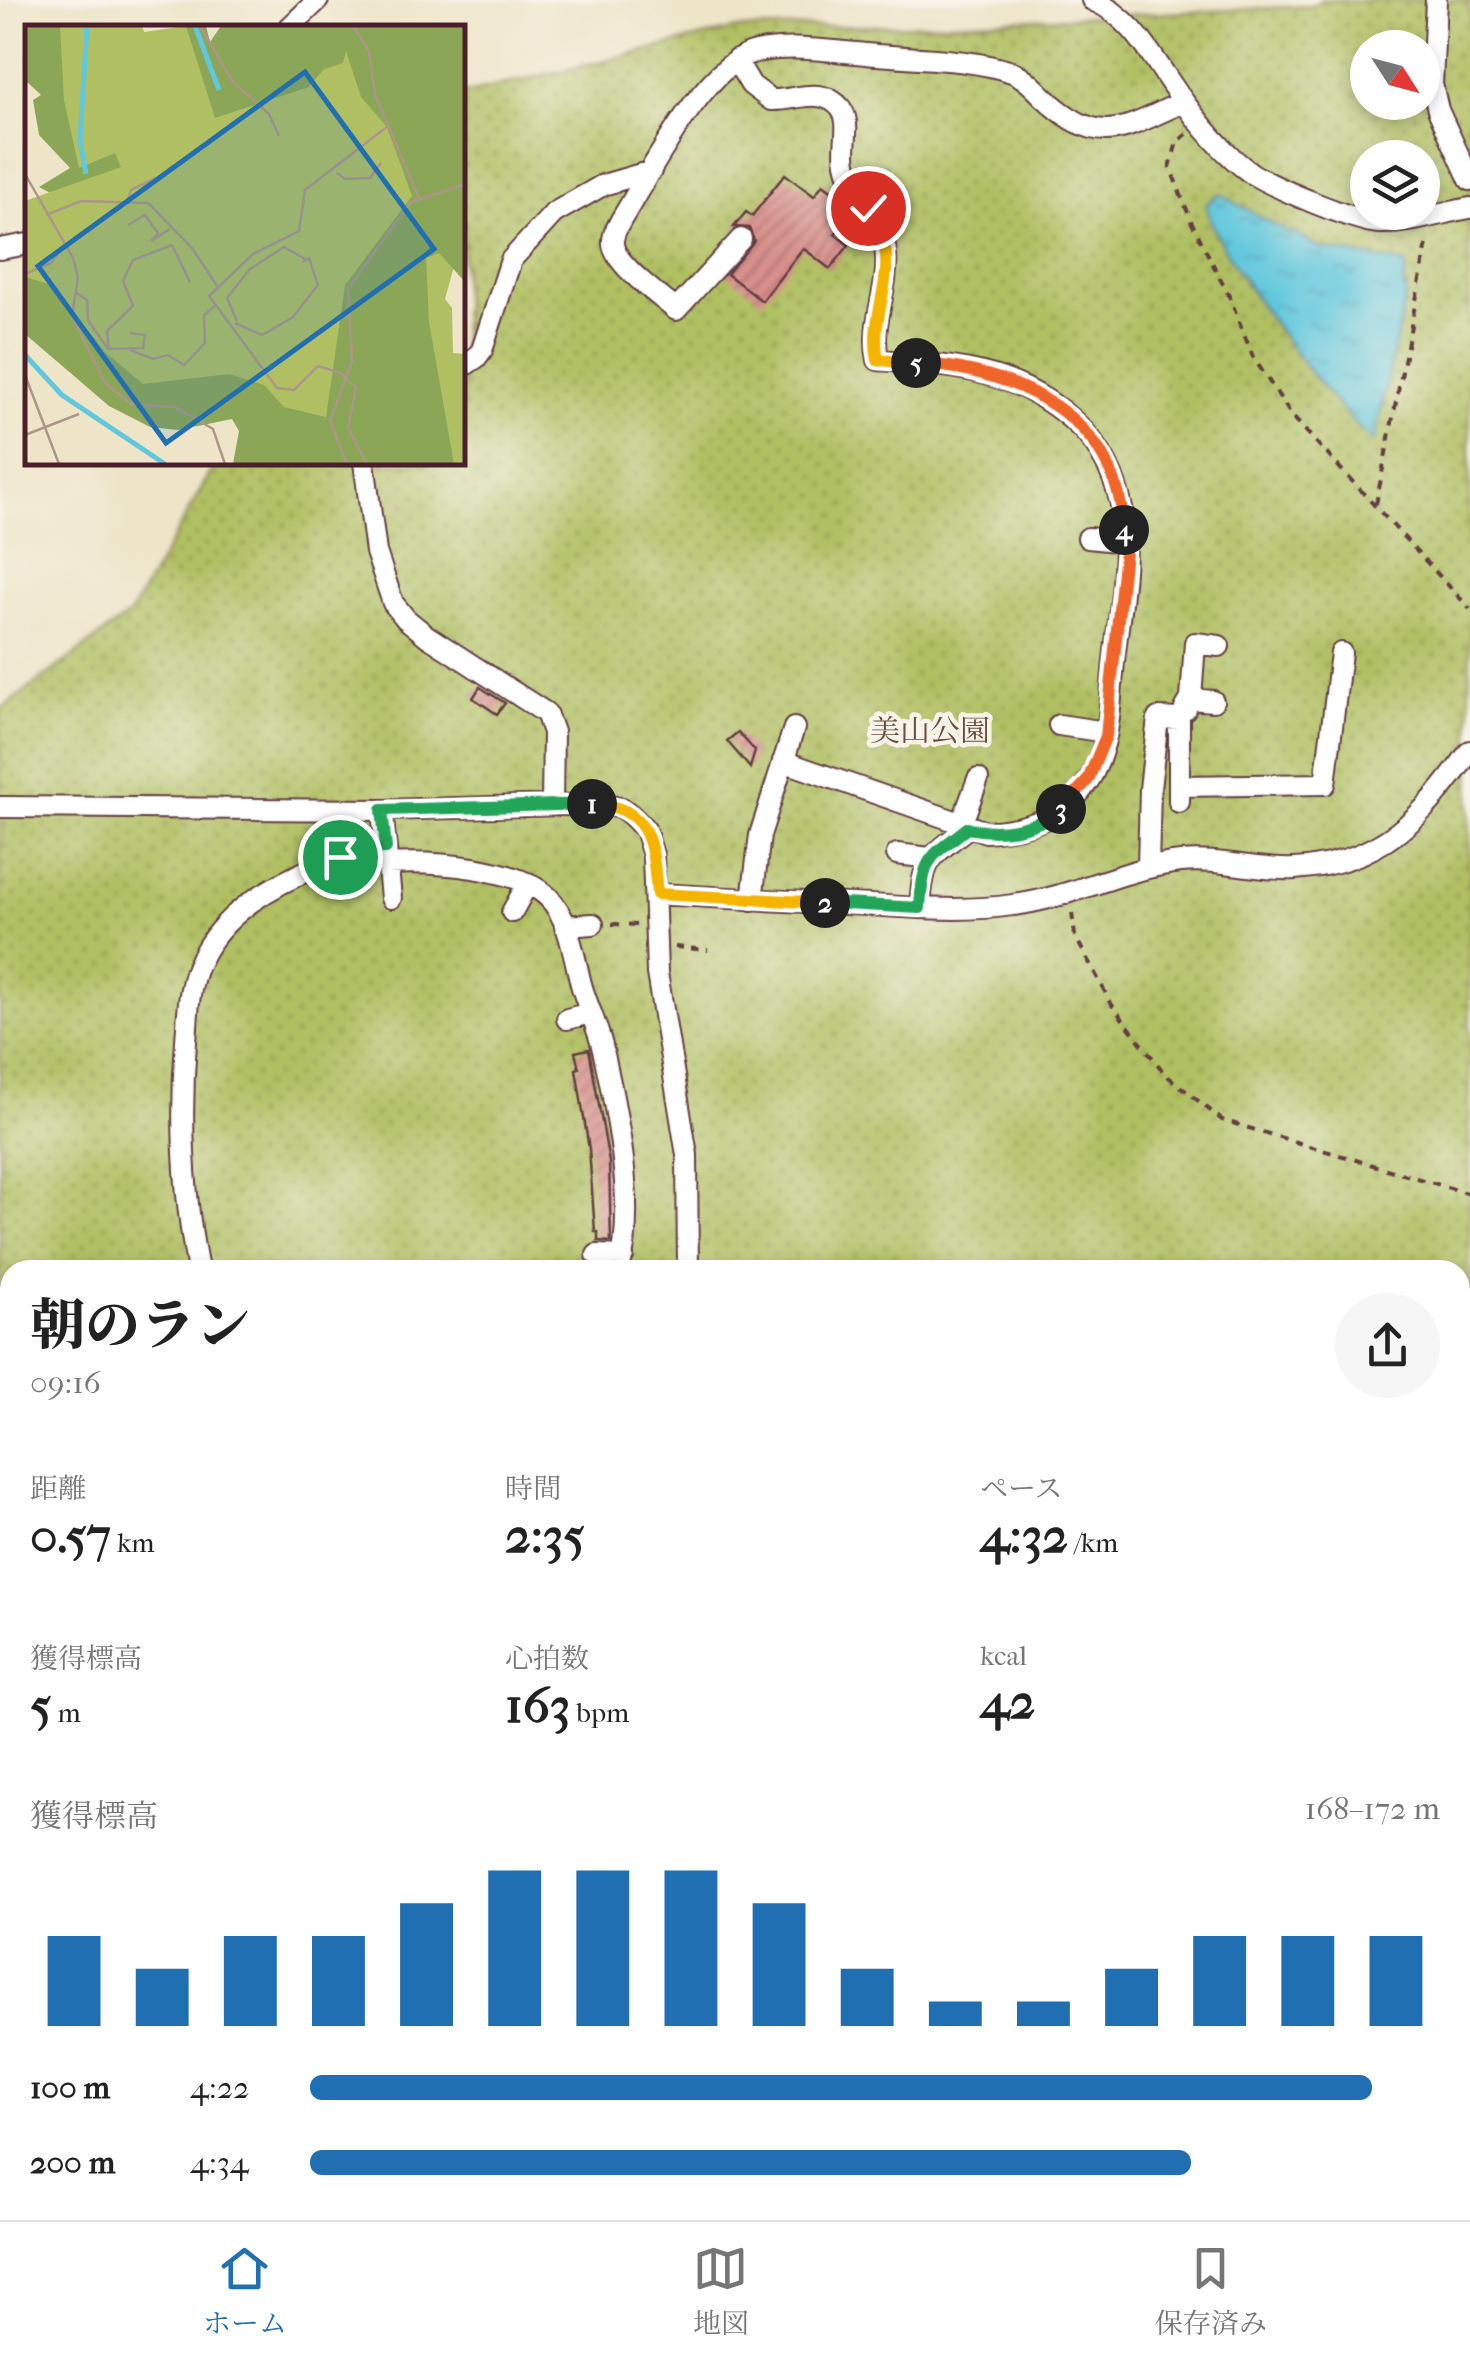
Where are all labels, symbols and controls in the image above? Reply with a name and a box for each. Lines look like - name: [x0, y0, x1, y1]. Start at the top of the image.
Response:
- inset map: [25, 25, 465, 465]
- north arrow: [1350, 30, 1440, 120]
- map controls: [1350, 30, 1440, 230]
- button: layers: [1350, 140, 1440, 230]
- pin: [826, 166, 911, 251]
- icon: check: [841, 181, 896, 236]
- pin: 5: [891, 338, 941, 388]
- text: 5: [910, 346, 922, 379]
- pin: 4: [1099, 505, 1149, 555]
- text: 4: [1116, 513, 1132, 546]
- park label: 美山公園: [870, 714, 990, 749]
- pin: 1: [567, 779, 617, 829]
- pin: 3: [1036, 784, 1086, 834]
- text: 1: [587, 787, 597, 820]
- text: 3: [1055, 792, 1067, 825]
- pin: [298, 815, 383, 900]
- icon: arrive: [313, 830, 368, 885]
- pin: 2: [800, 878, 850, 928]
- text: 2: [818, 886, 832, 919]
- button: share: [1335, 1293, 1440, 1398]
- text: 朝のラン: [30, 1294, 250, 1358]
- text: 09:16: [30, 1364, 101, 1401]
- text: 距離: [30, 1472, 86, 1505]
- text: 時間: [505, 1472, 561, 1505]
- text: ペース: [980, 1472, 1063, 1505]
- text: 0.57: [30, 1506, 111, 1565]
- text: 2:35: [505, 1506, 585, 1565]
- text: 4:32: [980, 1506, 1068, 1565]
- text: km: [111, 1526, 155, 1559]
- text: /km: [1068, 1526, 1118, 1559]
- text: kcal: [980, 1639, 1027, 1672]
- text: 獲得標高: [30, 1642, 142, 1675]
- text: 心拍数: [505, 1642, 589, 1675]
- text: 42: [980, 1672, 1035, 1731]
- text: 5: [30, 1676, 52, 1735]
- text: 163: [505, 1676, 570, 1735]
- text: m: [52, 1696, 81, 1729]
- text: bpm: [570, 1696, 629, 1729]
- text: 168–172 m: [1305, 1790, 1440, 1827]
- text: 獲得標高: [30, 1798, 158, 1835]
- text: 100 m: [30, 2069, 110, 2106]
- text: 4:22: [190, 2069, 250, 2106]
- text: 200 m: [30, 2144, 115, 2181]
- text: 4:34: [190, 2144, 249, 2181]
- tab: ホーム: [203, 2241, 287, 2341]
- tab: 地図: [693, 2241, 749, 2341]
- tab: 保存済み: [1155, 2241, 1267, 2341]

